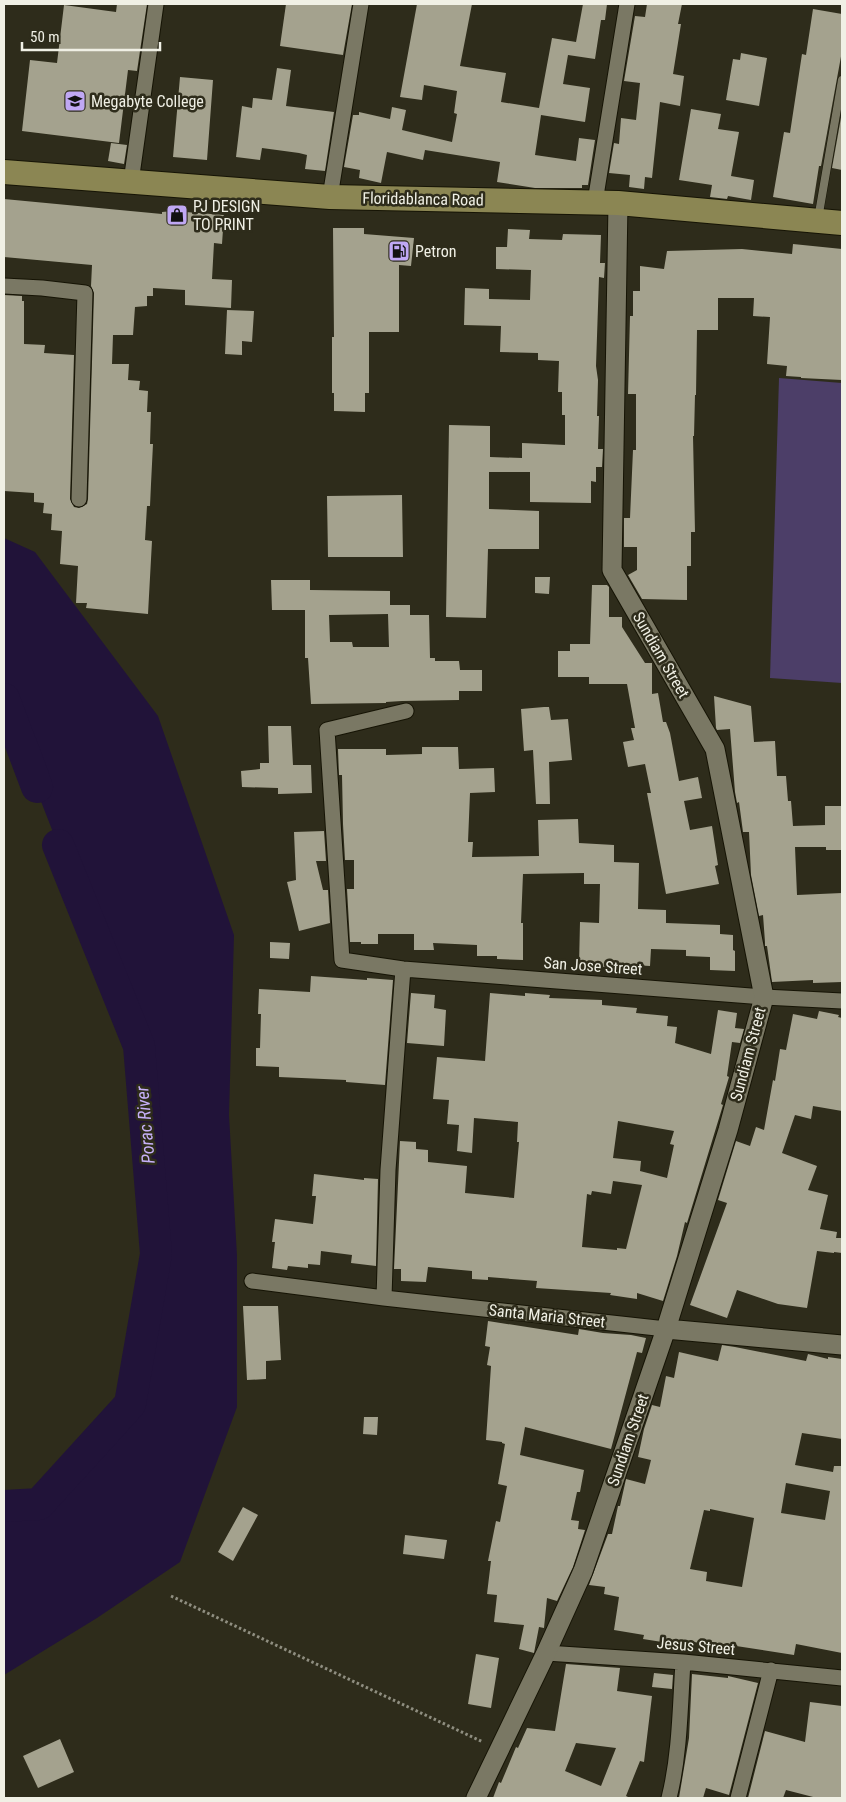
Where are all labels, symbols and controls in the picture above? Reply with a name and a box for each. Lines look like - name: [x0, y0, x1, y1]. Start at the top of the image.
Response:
- scale bar: [22, 20, 160, 52]
- text: 50 m: [30, 28, 60, 46]
- school or university icon: Megabyte College: [63, 89, 87, 113]
- place label: Megabyte College: [91, 92, 204, 111]
- street label: Floridablanca Road: [362, 188, 484, 210]
- place label: PJ DESIGN TO PRINT: [193, 197, 260, 234]
- shop icon: PJ DESIGN TO PRINT: [165, 203, 189, 227]
- fuel station icon: Petron: [387, 239, 411, 263]
- place label: Petron: [415, 242, 457, 261]
- street label: Sundiam Street: [629, 609, 693, 702]
- street label: San Jose Street: [543, 953, 643, 979]
- street label: Sundiam Street: [726, 1005, 770, 1103]
- water label: Porac River: [131, 1085, 159, 1165]
- street label: Santa Maria Street: [488, 1300, 606, 1332]
- street label: Sundiam Street: [603, 1391, 653, 1489]
- street label: Jesus Street: [656, 1633, 736, 1659]

